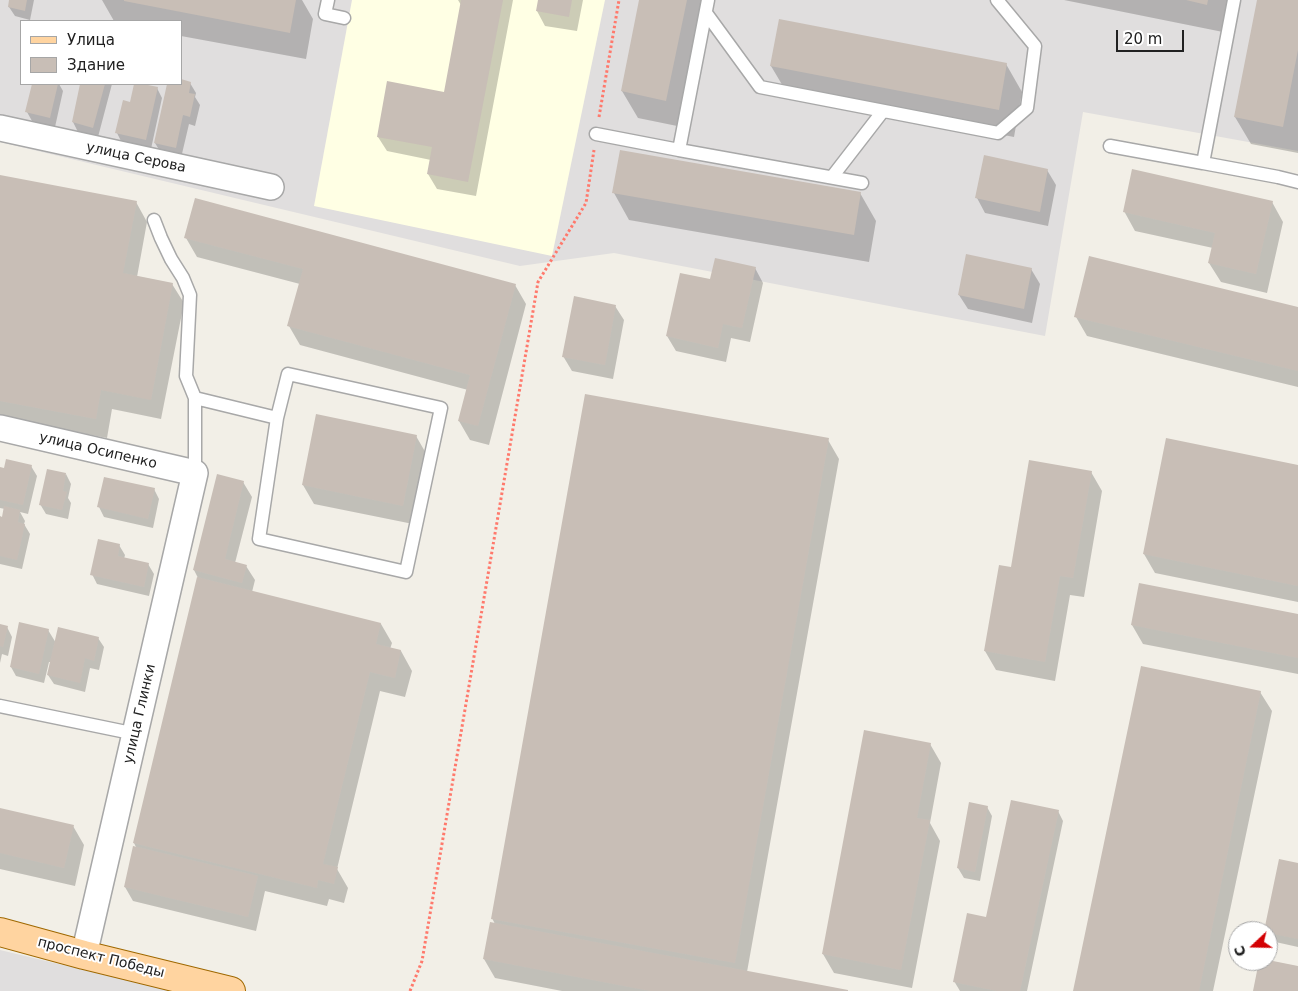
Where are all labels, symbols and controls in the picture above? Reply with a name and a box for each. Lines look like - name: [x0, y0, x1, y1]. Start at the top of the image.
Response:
- legend: [20, 20, 182, 85]
- scale bar: [1118, 20, 1186, 52]
- text: 20 m: [1124, 30, 1162, 48]
- text: Улица: [67, 31, 115, 49]
- text: Здание: [67, 56, 125, 74]
- street label: улица Серова: [85, 139, 187, 177]
- street label: улица Осипенко: [37, 429, 159, 473]
- street label: улица Глинки: [120, 662, 160, 766]
- north arrow: [1228, 921, 1278, 971]
- street label: проспект Победы: [36, 934, 166, 982]
- text: С: [1231, 943, 1249, 959]

